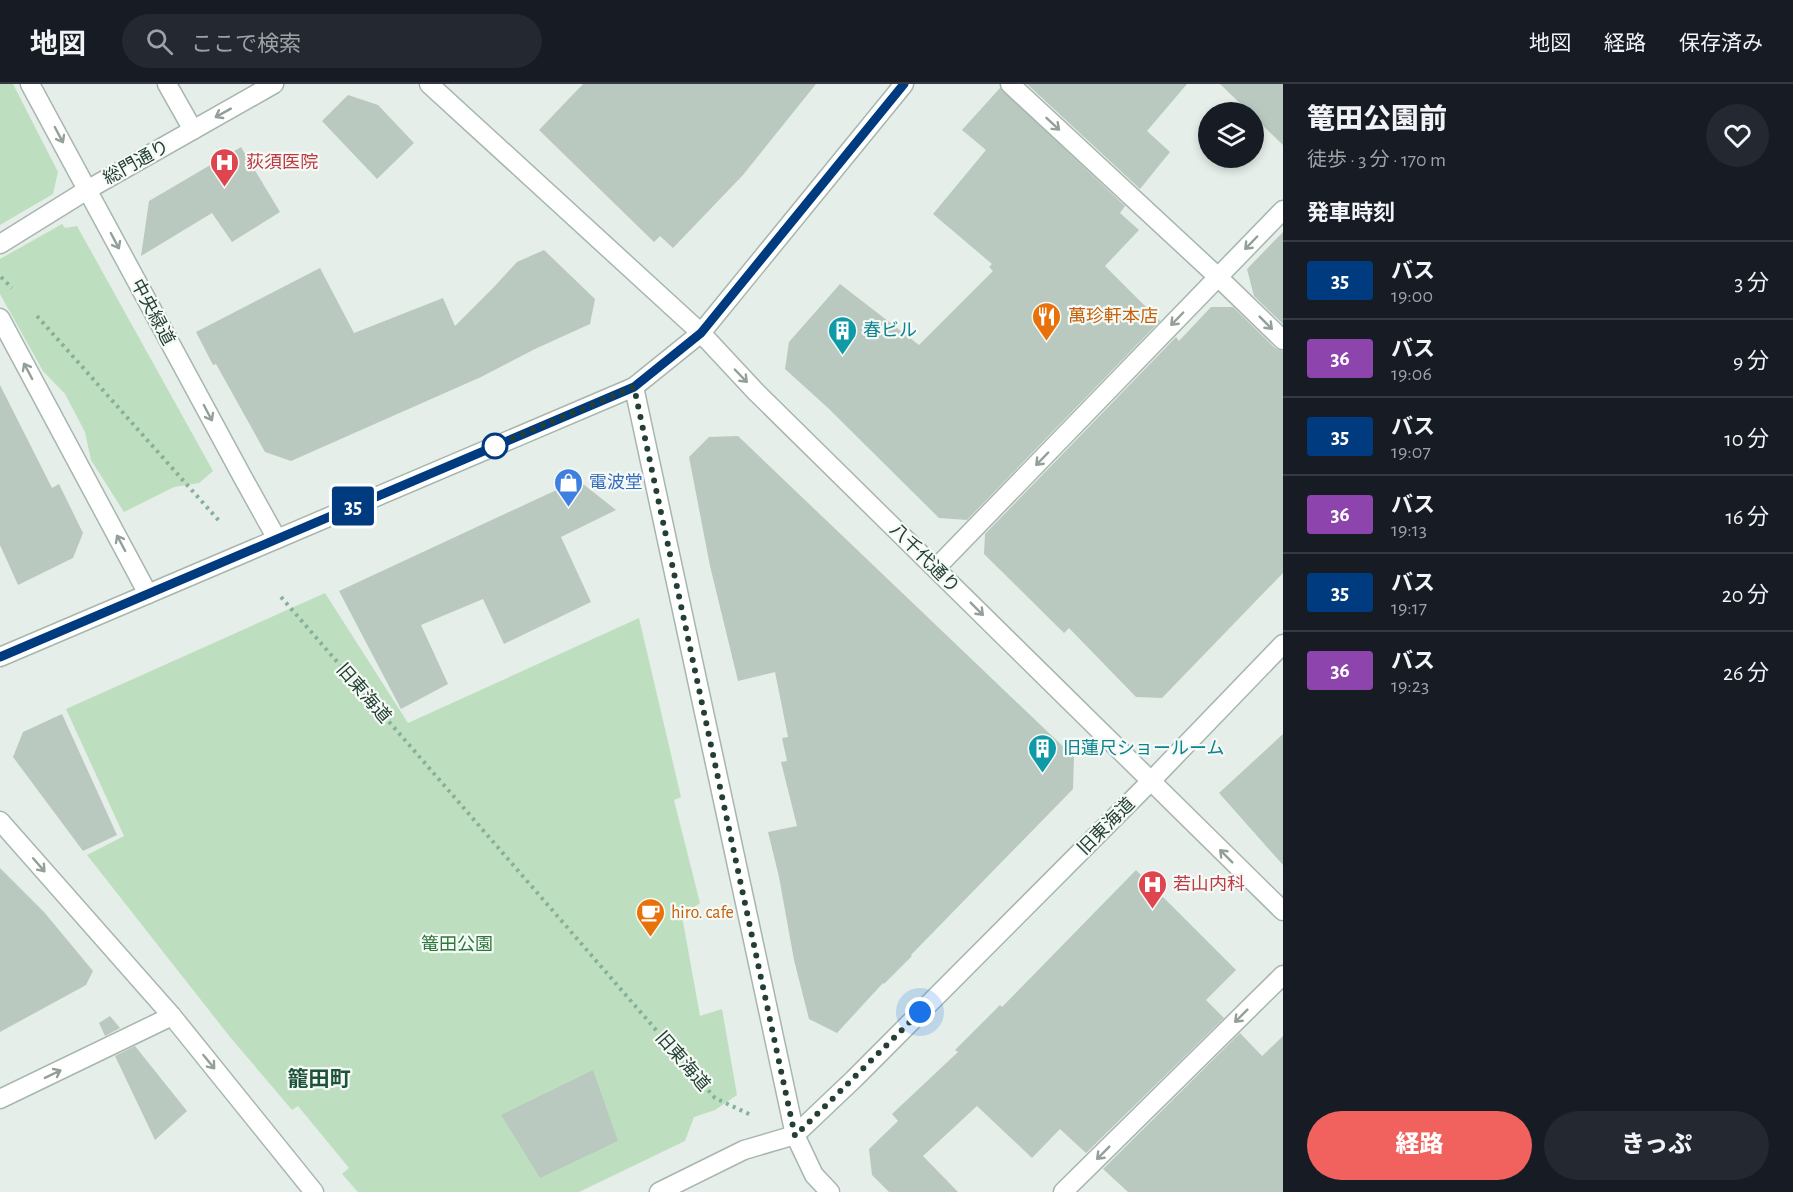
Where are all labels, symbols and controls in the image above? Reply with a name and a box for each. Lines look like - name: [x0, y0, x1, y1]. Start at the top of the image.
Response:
- search box: [122, 14, 542, 68]
- icon: search: [143, 25, 176, 58]
- text: 地図: [30, 31, 86, 59]
- text: ここで検索: [191, 33, 301, 55]
- text: 地図: [1529, 33, 1571, 54]
- text: 経路: [1604, 33, 1646, 54]
- text: 保存済み: [1679, 33, 1763, 54]
- map controls: [1198, 102, 1264, 168]
- button: layers: [1198, 102, 1264, 168]
- button: heart: [1706, 104, 1769, 167]
- text: 篭田公園前: [1307, 106, 1447, 134]
- one-way arrow: [215, 108, 233, 119]
- one-way arrow: [1046, 117, 1061, 131]
- one-way arrow: [53, 126, 65, 144]
- street label: 総門通り: [100, 136, 172, 188]
- hospital icon: 荻須医院: [209, 146, 241, 188]
- text: 徒歩 · 3 分 · 170 m: [1307, 150, 1446, 170]
- place label: 荻須医院: [246, 153, 318, 172]
- text: 発車時刻: [1307, 202, 1395, 224]
- one-way arrow: [109, 232, 121, 249]
- one-way arrow: [1243, 236, 1258, 251]
- text: バス: [1391, 260, 1435, 282]
- text: 35: [1331, 270, 1349, 291]
- text: 3 分: [1734, 272, 1769, 294]
- street label: 中央緑道: [127, 276, 179, 348]
- text: 19:00: [1391, 286, 1433, 306]
- restaurant icon: 萬珍軒本店: [1031, 300, 1063, 342]
- place label: 萬珍軒本店: [1068, 307, 1158, 326]
- one-way arrow: [1170, 311, 1185, 326]
- building icon: 春ビル: [826, 314, 858, 356]
- one-way arrow: [1258, 316, 1273, 331]
- place label: 春ビル: [863, 320, 917, 340]
- text: バス: [1391, 338, 1435, 360]
- text: 36: [1330, 348, 1350, 369]
- text: 9 分: [1733, 350, 1769, 372]
- one-way arrow: [22, 362, 34, 380]
- text: 19:06: [1391, 364, 1432, 384]
- one-way arrow: [734, 368, 748, 383]
- one-way arrow: [203, 403, 214, 421]
- text: バス: [1391, 416, 1435, 438]
- text: 35: [1331, 426, 1349, 447]
- text: 10 分: [1724, 428, 1769, 450]
- unlabelled marker: [482, 433, 508, 459]
- text: 19:07: [1391, 442, 1431, 462]
- one-way arrow: [1034, 451, 1049, 466]
- shop icon: 電波堂: [552, 466, 584, 508]
- place label: 電波堂: [589, 473, 643, 492]
- line badge: 35: [326, 486, 380, 526]
- text: バス: [1391, 494, 1435, 516]
- text: 35: [344, 496, 362, 517]
- text: 36: [1330, 504, 1350, 525]
- text: 16 分: [1725, 506, 1769, 528]
- street label: 八千代通り: [886, 519, 964, 597]
- text: 19:13: [1391, 520, 1427, 540]
- one-way arrow: [115, 534, 126, 552]
- text: バス: [1391, 572, 1435, 594]
- text: 35: [1331, 582, 1349, 603]
- text: 20 分: [1722, 584, 1769, 606]
- text: 19:17: [1391, 598, 1427, 618]
- one-way arrow: [969, 601, 984, 616]
- text: バス: [1391, 650, 1435, 672]
- street label: 旧東海道: [333, 659, 395, 727]
- text: 36: [1330, 660, 1350, 681]
- text: 26 分: [1723, 662, 1769, 684]
- text: 19:23: [1391, 676, 1429, 696]
- building icon: 旧蓮尺ショールーム: [1026, 732, 1058, 774]
- place label: 旧蓮尺ショールーム: [1063, 739, 1224, 758]
- street label: 旧東海道: [1073, 793, 1139, 859]
- one-way arrow: [1219, 848, 1234, 863]
- one-way arrow: [32, 857, 46, 872]
- hospital icon: 若山内科: [1136, 868, 1168, 910]
- place label: 若山内科: [1173, 875, 1245, 894]
- cafe icon: hiro. cafe: [634, 896, 666, 938]
- place label: hiro. cafe: [671, 904, 734, 922]
- park label: 篭田公園: [421, 934, 493, 954]
- your location: [905, 997, 935, 1027]
- one-way arrow: [1234, 1009, 1249, 1023]
- street label: 旧東海道: [652, 1027, 714, 1095]
- one-way arrow: [202, 1053, 215, 1069]
- one-way arrow: [43, 1067, 61, 1079]
- district label: 籠田町: [288, 1067, 351, 1090]
- button: 経路: [1307, 1111, 1532, 1180]
- button: きっぷ: [1544, 1111, 1769, 1180]
- one-way arrow: [1095, 1146, 1110, 1160]

